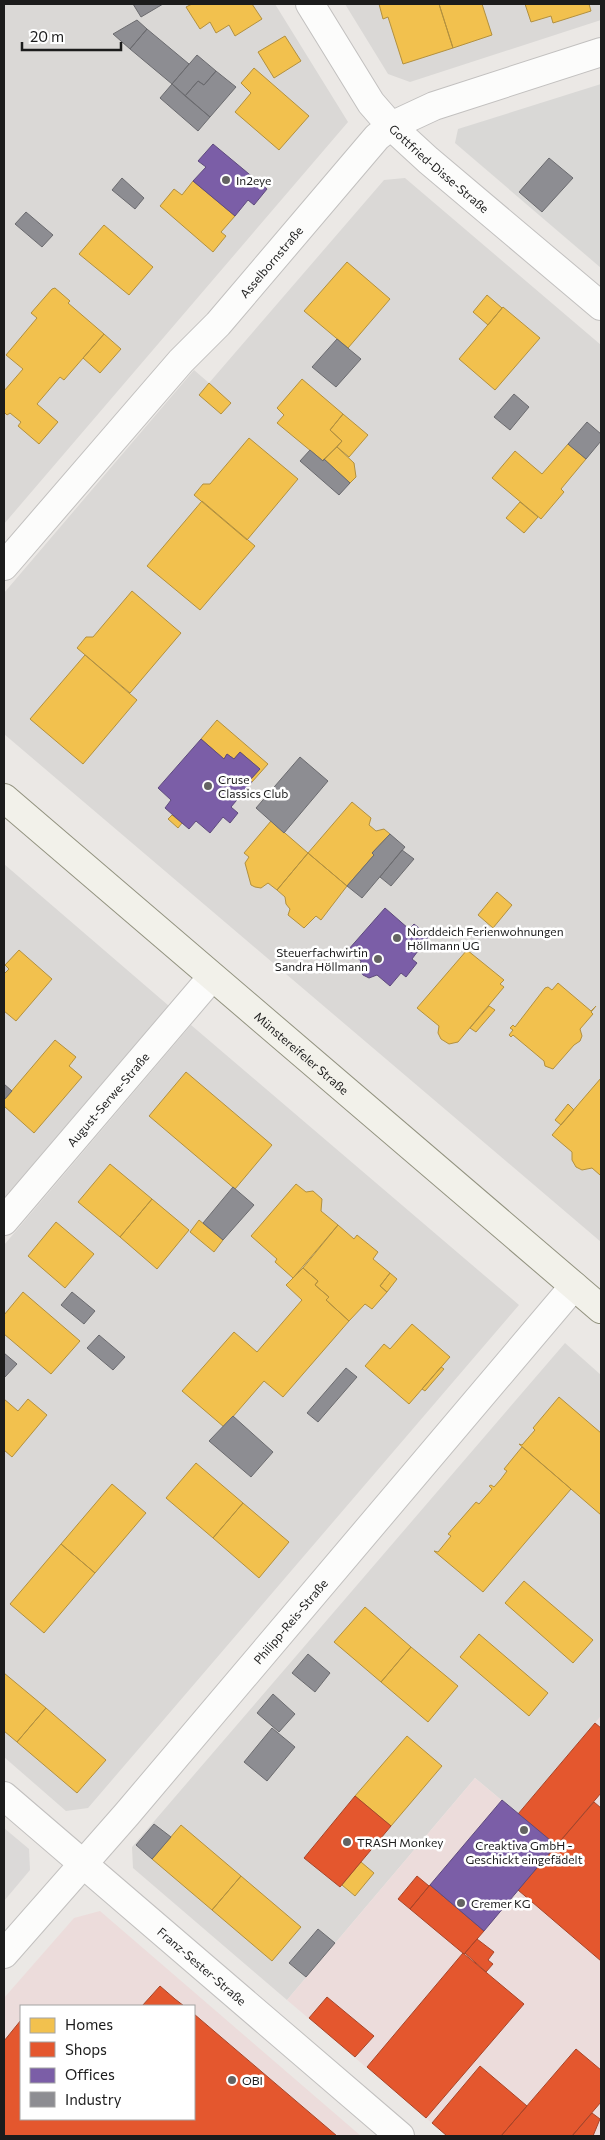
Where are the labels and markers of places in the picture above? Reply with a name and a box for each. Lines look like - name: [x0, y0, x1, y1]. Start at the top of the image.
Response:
- place label: In2eye: [236, 173, 271, 187]
- marker: In2eye: [220, 174, 232, 186]
- place label: Cruse Classics Club: [218, 772, 288, 800]
- marker: Cruse Classics Club: [202, 780, 214, 792]
- place label: Norddeich Ferienwohnungen Höllmann UG: [407, 924, 564, 952]
- marker: Norddeich Ferienwohnungen Höllmann UG: [391, 932, 403, 944]
- place label: Steuerfachwirtin Sandra Höllmann: [275, 945, 368, 973]
- marker: Steuerfachwirtin Sandra Höllmann: [372, 953, 384, 965]
- marker: Creaktiva GmbH - Geschickt eingefädelt: [518, 1824, 530, 1836]
- place label: TRASH Monkey: [357, 1835, 443, 1849]
- marker: TRASH Monkey: [341, 1836, 353, 1848]
- place label: Creaktiva GmbH - Geschickt eingefädelt: [465, 1838, 583, 1866]
- place label: Cremer KG: [471, 1896, 530, 1910]
- marker: Cremer KG: [455, 1897, 467, 1909]
- place label: OBI: [242, 2073, 263, 2087]
- marker: OBI: [226, 2074, 238, 2086]

